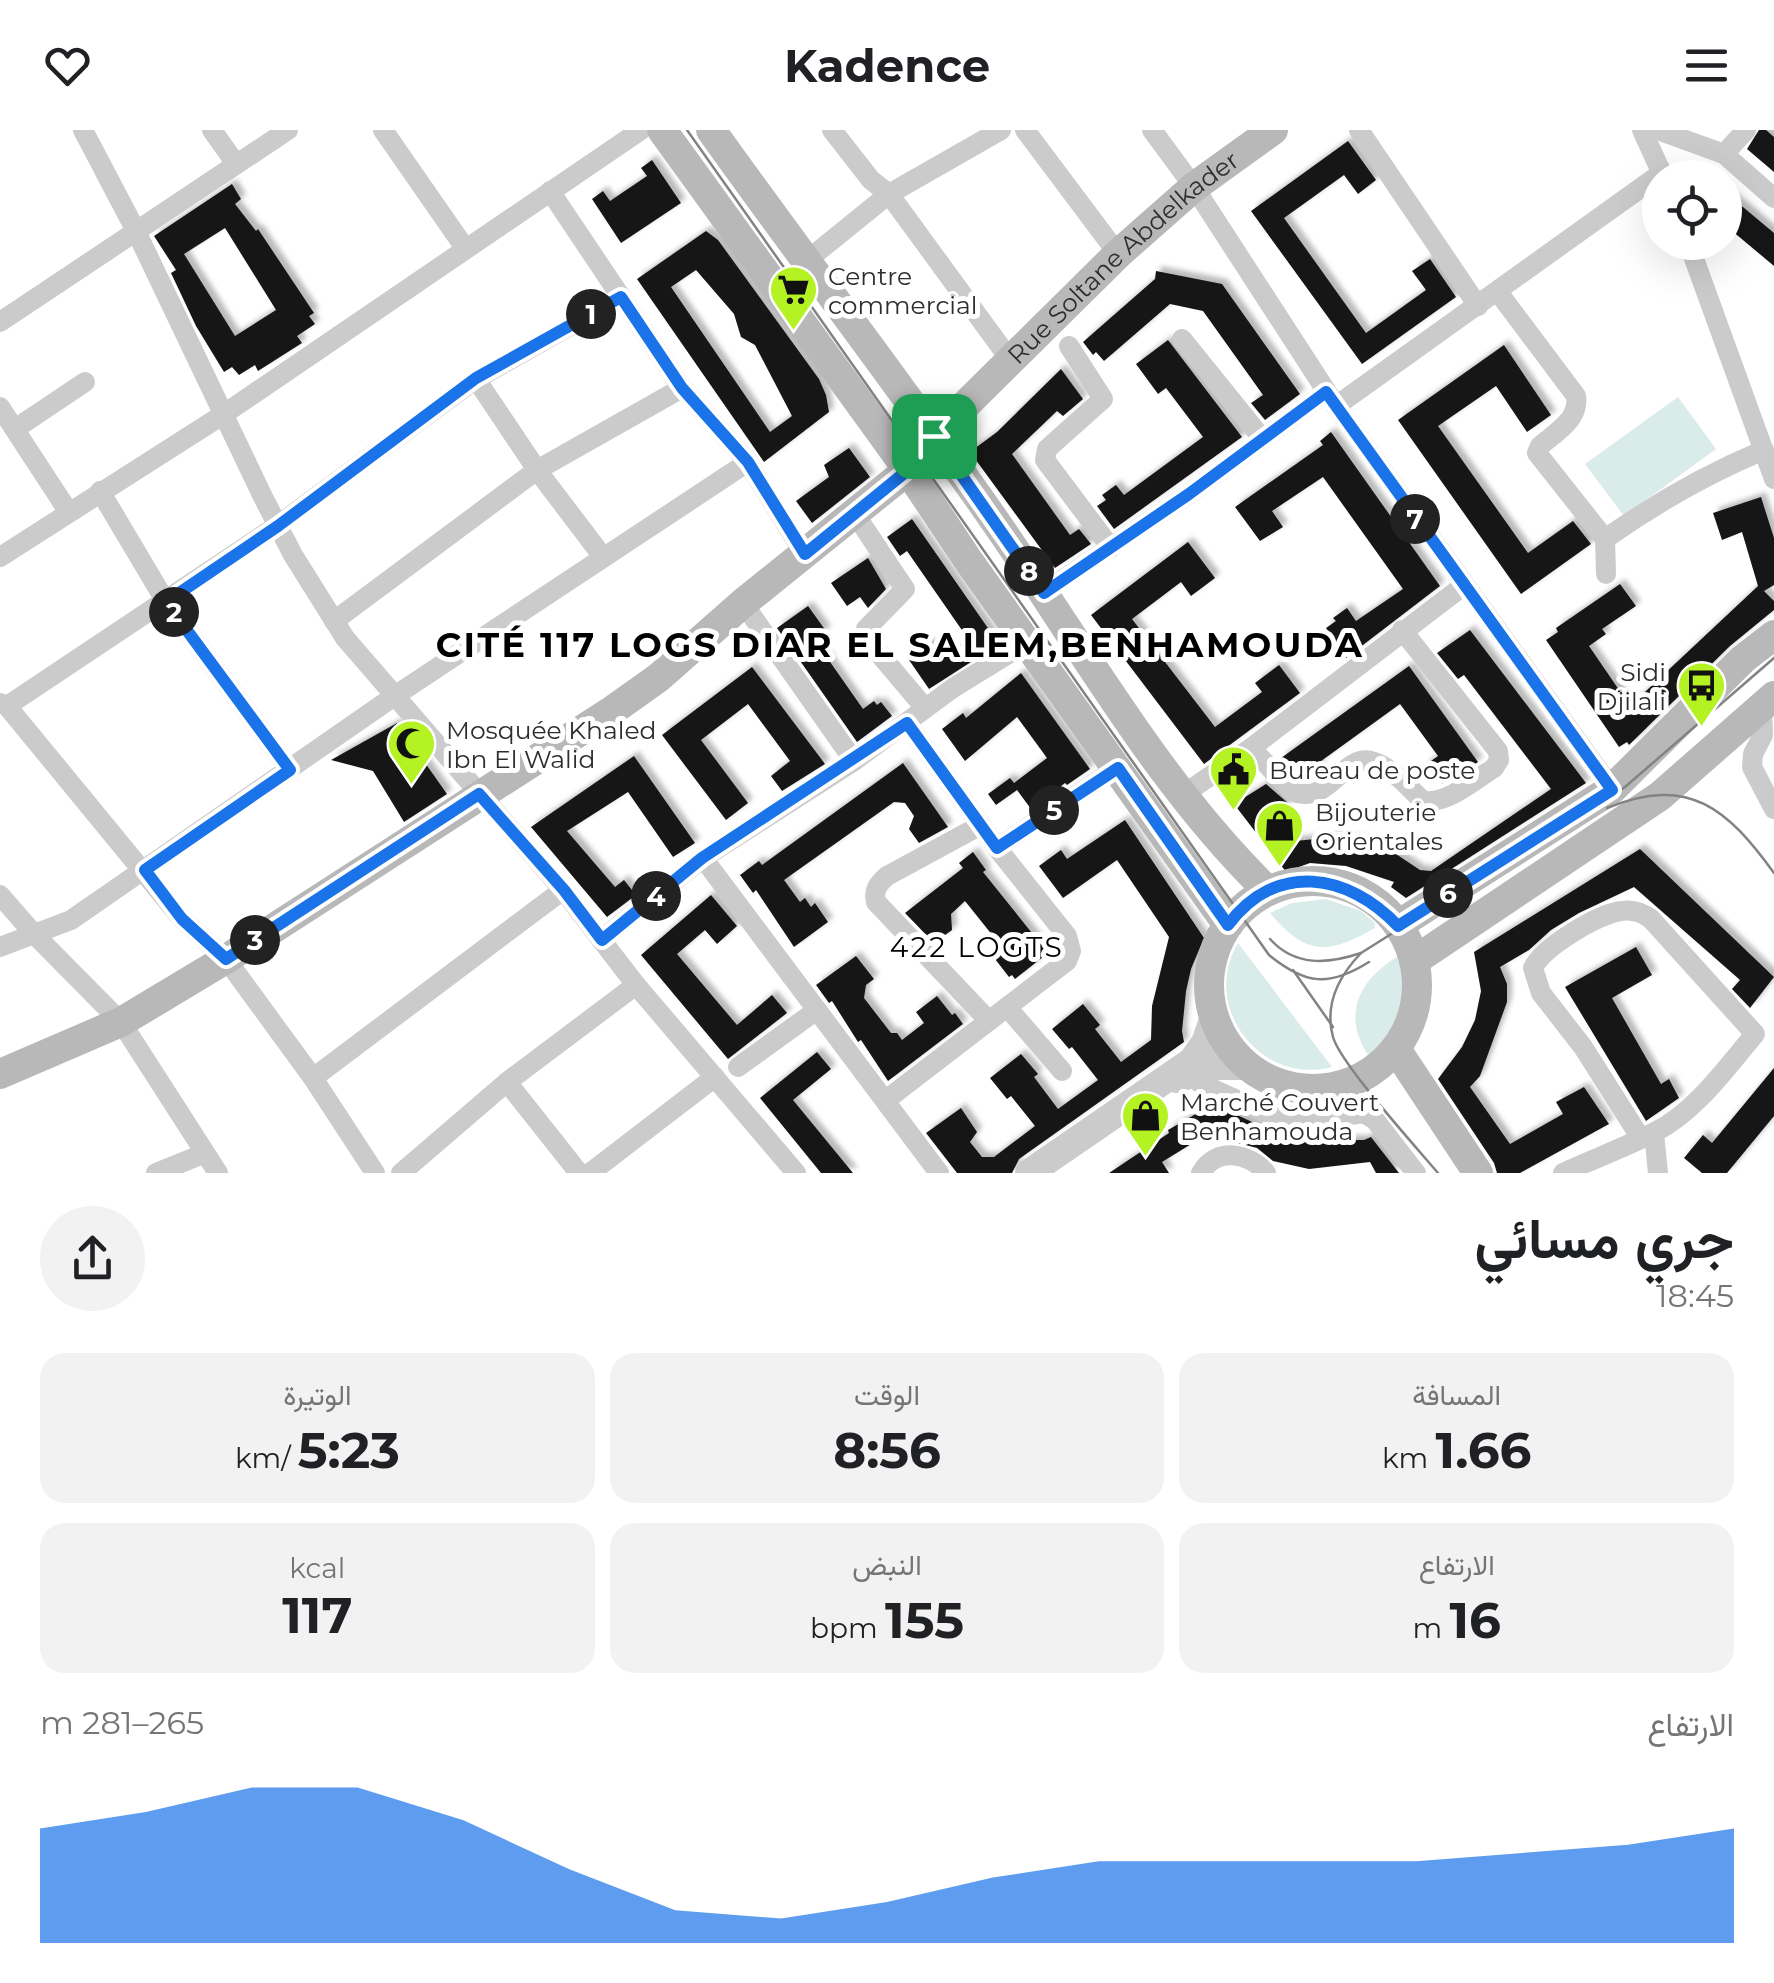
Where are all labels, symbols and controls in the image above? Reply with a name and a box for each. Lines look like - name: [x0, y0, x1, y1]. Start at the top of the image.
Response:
- icon: heart: [40, 38, 95, 93]
- text: Kadence: [784, 38, 990, 93]
- icon: menu: [1679, 38, 1734, 93]
- street label: Rue Soltane Abdelkader: [1001, 145, 1244, 370]
- map controls: [1642, 160, 1742, 260]
- button: locate: [1642, 160, 1742, 260]
- place label: Centre commercial: [828, 261, 977, 320]
- supermarket icon: Centre commercial: [767, 264, 819, 332]
- pin: 1: [566, 289, 616, 339]
- text: 1: [586, 297, 596, 331]
- pin: [892, 394, 977, 479]
- icon: arrive: [907, 409, 962, 464]
- pin: 7: [1390, 494, 1440, 544]
- text: 7: [1406, 502, 1424, 536]
- pin: 8: [1004, 546, 1054, 596]
- text: 8: [1020, 554, 1038, 588]
- pin: 2: [149, 587, 199, 637]
- text: 2: [166, 595, 182, 629]
- district label: CITÉ 117 LOGS DIAR EL SALEM,BENHAMOUDA: [436, 623, 1364, 666]
- place label: Sidi Djilali: [1597, 657, 1666, 716]
- bus stop icon: Sidi Djilali: [1675, 660, 1727, 728]
- place label: Mosquée Khaled Ibn El Walid: [446, 715, 656, 774]
- mosque icon: Mosquée Khaled Ibn El Walid: [385, 718, 437, 786]
- public building icon: Bureau de poste: [1208, 744, 1260, 812]
- place label: Bureau de poste: [1269, 755, 1475, 785]
- pin: 5: [1029, 785, 1079, 835]
- text: 5: [1046, 793, 1062, 827]
- place label: Bijouterie Orientales: [1315, 797, 1443, 856]
- shop icon: Bijouterie Orientales: [1254, 800, 1306, 868]
- pin: 6: [1423, 868, 1473, 918]
- pin: 4: [631, 871, 681, 921]
- text: 6: [1439, 876, 1457, 910]
- text: 4: [646, 879, 666, 913]
- pin: 3: [230, 915, 280, 965]
- text: 3: [247, 923, 263, 957]
- district label: 422 LOGTS: [890, 930, 1064, 964]
- place label: Marché Couvert Benhamouda: [1180, 1087, 1379, 1146]
- shop icon: Marché Couvert Benhamouda: [1119, 1090, 1171, 1158]
- text: جري مسائي: [1474, 1205, 1734, 1272]
- button: share: [40, 1206, 145, 1311]
- text: 18:45: [1656, 1276, 1734, 1315]
- text: الوتيرة: [283, 1378, 352, 1412]
- text: الوقت: [854, 1378, 920, 1412]
- text: المسافة: [1412, 1378, 1501, 1412]
- text: 5:23: [298, 1420, 400, 1481]
- text: 8:56: [833, 1420, 941, 1481]
- text: 1.66: [1436, 1420, 1531, 1481]
- text: /km: [235, 1441, 298, 1475]
- text: km: [1382, 1441, 1436, 1475]
- text: النبض: [852, 1548, 922, 1582]
- text: الارتفاع: [1419, 1548, 1495, 1582]
- text: kcal: [289, 1551, 345, 1585]
- text: 117: [282, 1585, 352, 1646]
- text: 155: [885, 1590, 964, 1651]
- text: 16: [1449, 1590, 1501, 1651]
- text: bpm: [810, 1611, 885, 1645]
- text: m: [1412, 1611, 1449, 1645]
- text: 265–281 m: [40, 1703, 204, 1742]
- text: الارتفاع: [1647, 1705, 1734, 1744]

